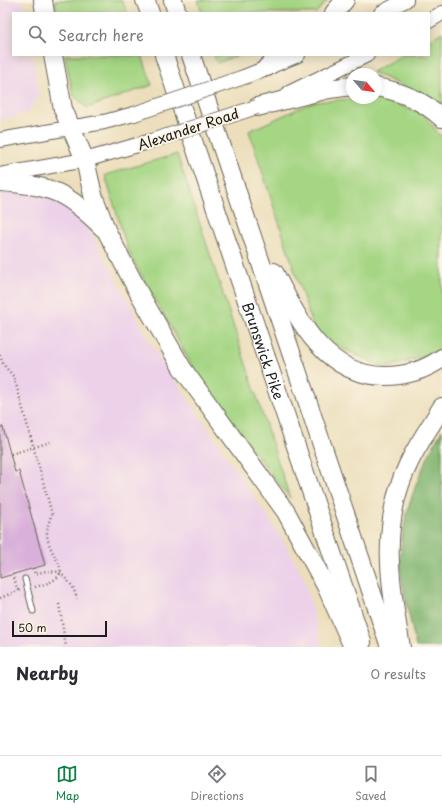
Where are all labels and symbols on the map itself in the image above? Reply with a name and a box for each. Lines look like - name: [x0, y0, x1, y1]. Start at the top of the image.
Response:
- north arrow: [346, 68, 382, 104]
- street label: Alexander Road: [134, 103, 242, 155]
- street label: Brunswick Pike: [238, 299, 290, 402]
- scale bar: [12, 619, 107, 638]

